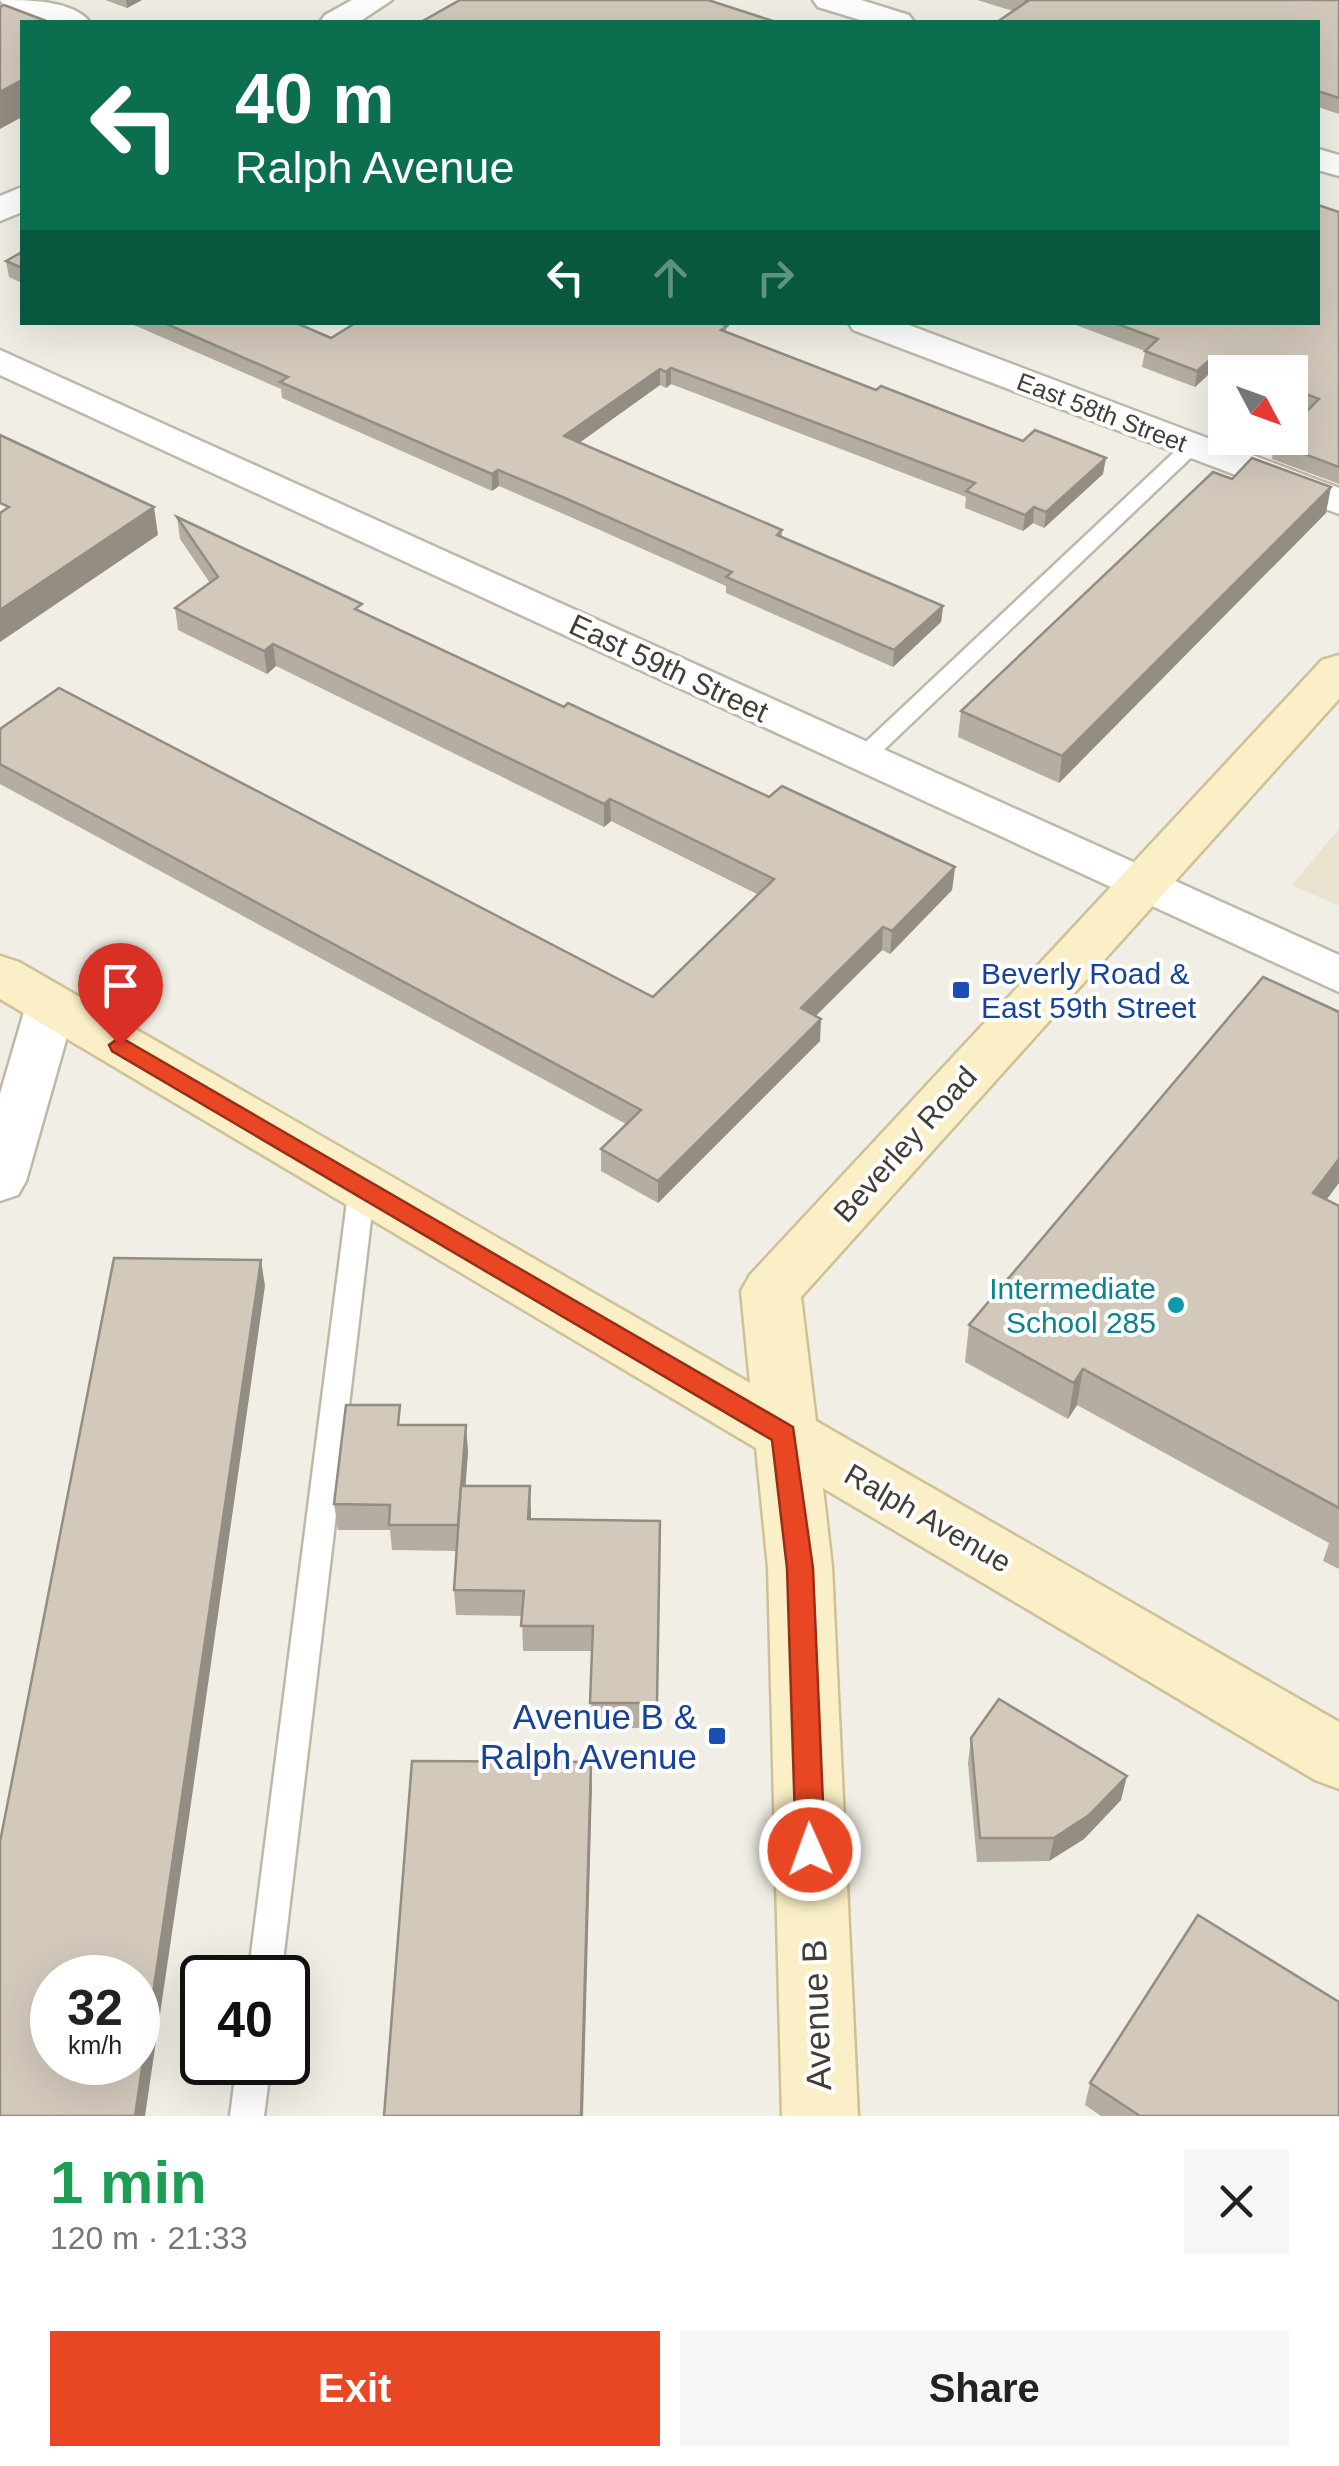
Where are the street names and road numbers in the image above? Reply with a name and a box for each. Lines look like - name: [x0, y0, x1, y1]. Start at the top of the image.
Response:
- street label: East 58th Street: [1013, 367, 1191, 457]
- street label: East 59th Street: [565, 608, 774, 729]
- street label: Beverley Road: [827, 1060, 983, 1228]
- street label: Ralph Avenue: [839, 1457, 1017, 1579]
- street label: Avenue B: [794, 1939, 838, 2091]

